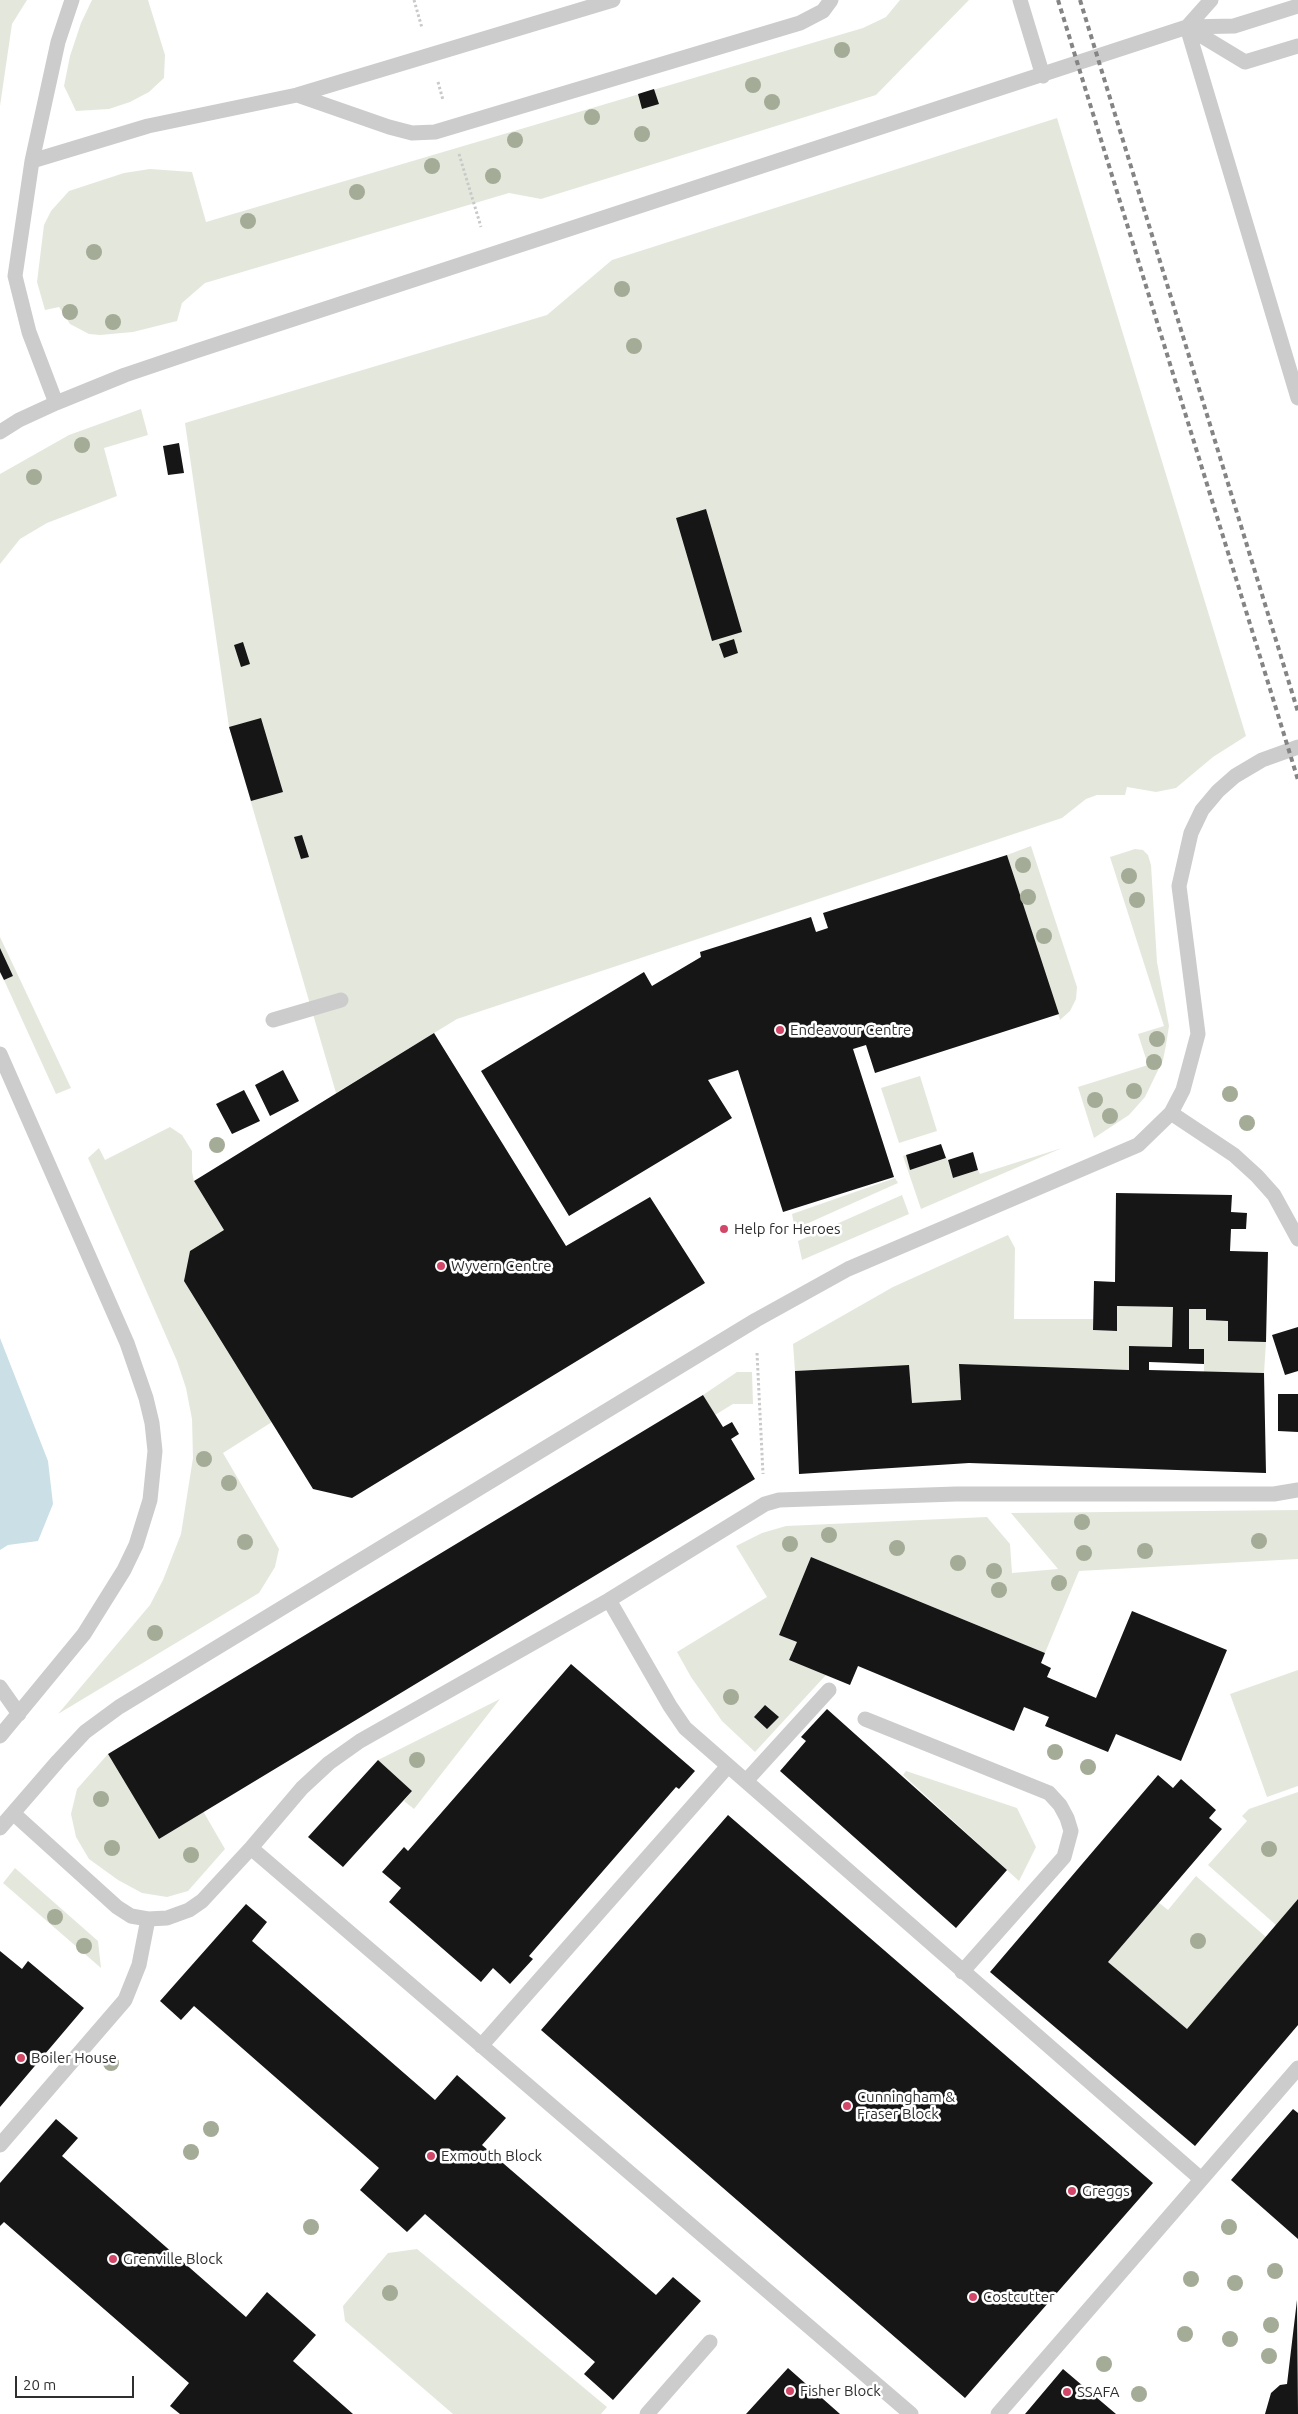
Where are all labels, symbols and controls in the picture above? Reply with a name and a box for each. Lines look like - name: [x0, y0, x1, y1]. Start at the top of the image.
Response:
- place label: Endeavour Centre: [790, 1021, 911, 1039]
- marker: Endeavour Centre: [774, 1024, 786, 1036]
- place label: Help for Heroes: [734, 1220, 840, 1238]
- marker: Help for Heroes: [718, 1223, 730, 1235]
- place label: Wyvern Centre: [451, 1257, 551, 1275]
- marker: Wyvern Centre: [435, 1260, 447, 1272]
- place label: Boiler House: [31, 2049, 117, 2067]
- marker: Boiler House: [15, 2052, 27, 2064]
- place label: Cunningham & Fraser Block: [857, 2088, 955, 2123]
- marker: Cunningham & Fraser Block: [841, 2100, 853, 2112]
- place label: Exmouth Block: [441, 2147, 542, 2165]
- marker: Exmouth Block: [425, 2150, 437, 2162]
- place label: Greggs: [1082, 2182, 1130, 2200]
- marker: Greggs: [1066, 2185, 1078, 2197]
- place label: Grenville Block: [123, 2250, 223, 2268]
- marker: Grenville Block: [107, 2253, 119, 2265]
- place label: Costcutter: [983, 2288, 1055, 2306]
- marker: Costcutter: [967, 2291, 979, 2303]
- scale bar: [18, 2366, 136, 2398]
- text: 20 m: [23, 2376, 56, 2393]
- place label: Fisher Block: [800, 2382, 881, 2400]
- place label: SSAFA: [1077, 2383, 1120, 2401]
- marker: Fisher Block: [784, 2385, 796, 2397]
- marker: SSAFA: [1061, 2386, 1073, 2398]

